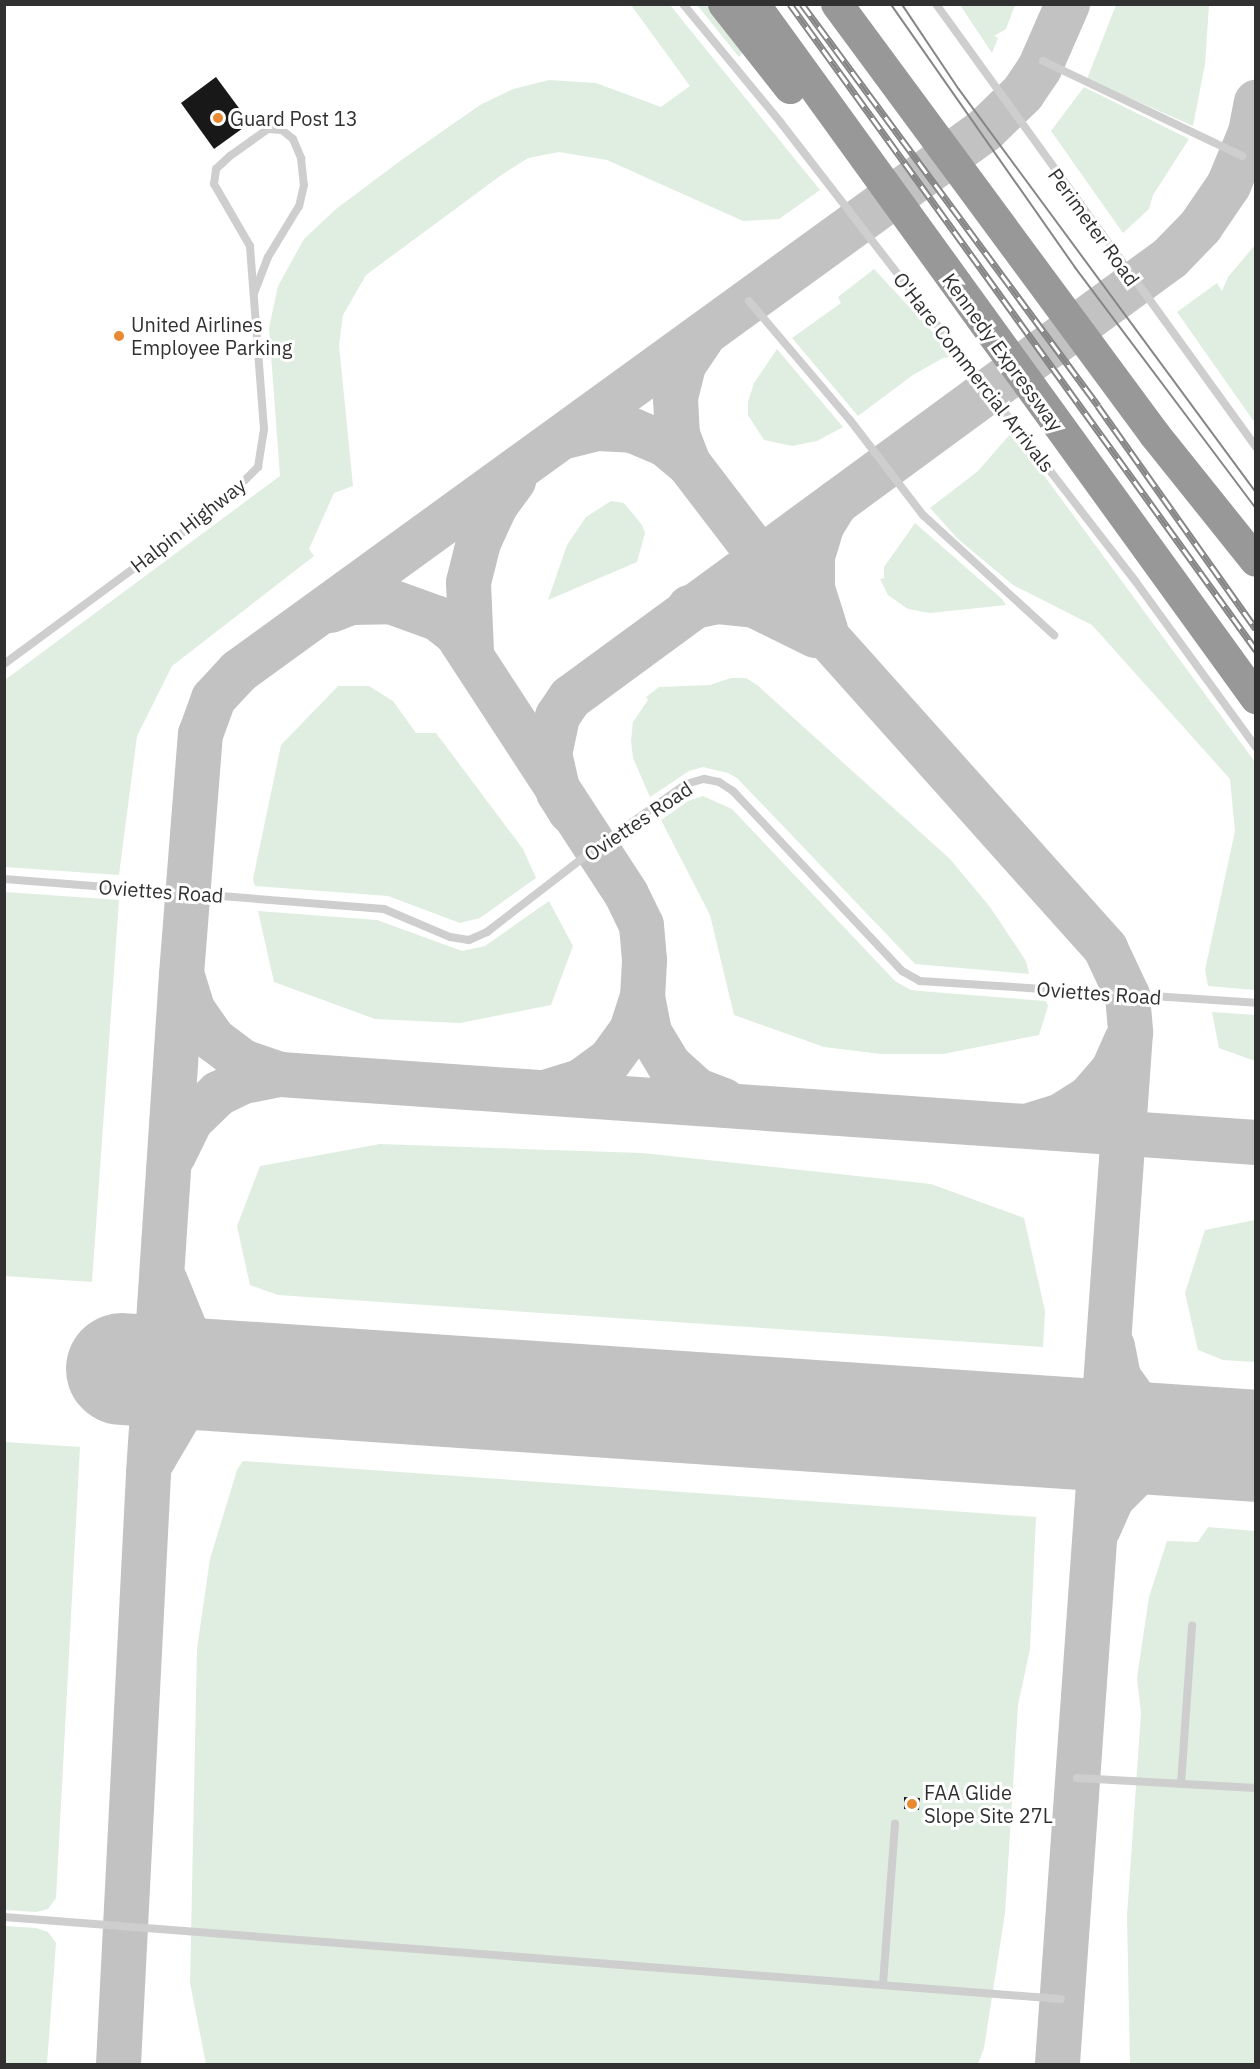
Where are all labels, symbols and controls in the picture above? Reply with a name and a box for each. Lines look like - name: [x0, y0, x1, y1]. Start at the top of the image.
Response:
- place label: Guard Post 13: [230, 106, 358, 130]
- marker: Guard Post 13: [211, 111, 225, 125]
- street label: Perimeter Road: [1043, 164, 1145, 290]
- street label: O'Hare Commercial Arrivals: [888, 267, 1060, 477]
- street label: Kennedy Expressway: [938, 268, 1068, 436]
- place label: United Airlines Employee Parking: [131, 312, 292, 359]
- marker: United Airlines Employee Parking: [112, 329, 126, 343]
- street label: Halpin Highway: [126, 473, 250, 577]
- street label: Oviettes Road: [579, 776, 697, 866]
- street label: Oviettes Road: [98, 875, 224, 907]
- street label: Oviettes Road: [1036, 977, 1162, 1009]
- place label: FAA Glide Slope Site 27L: [924, 1780, 1053, 1827]
- marker: FAA Glide Slope Site 27L: [905, 1797, 919, 1811]

